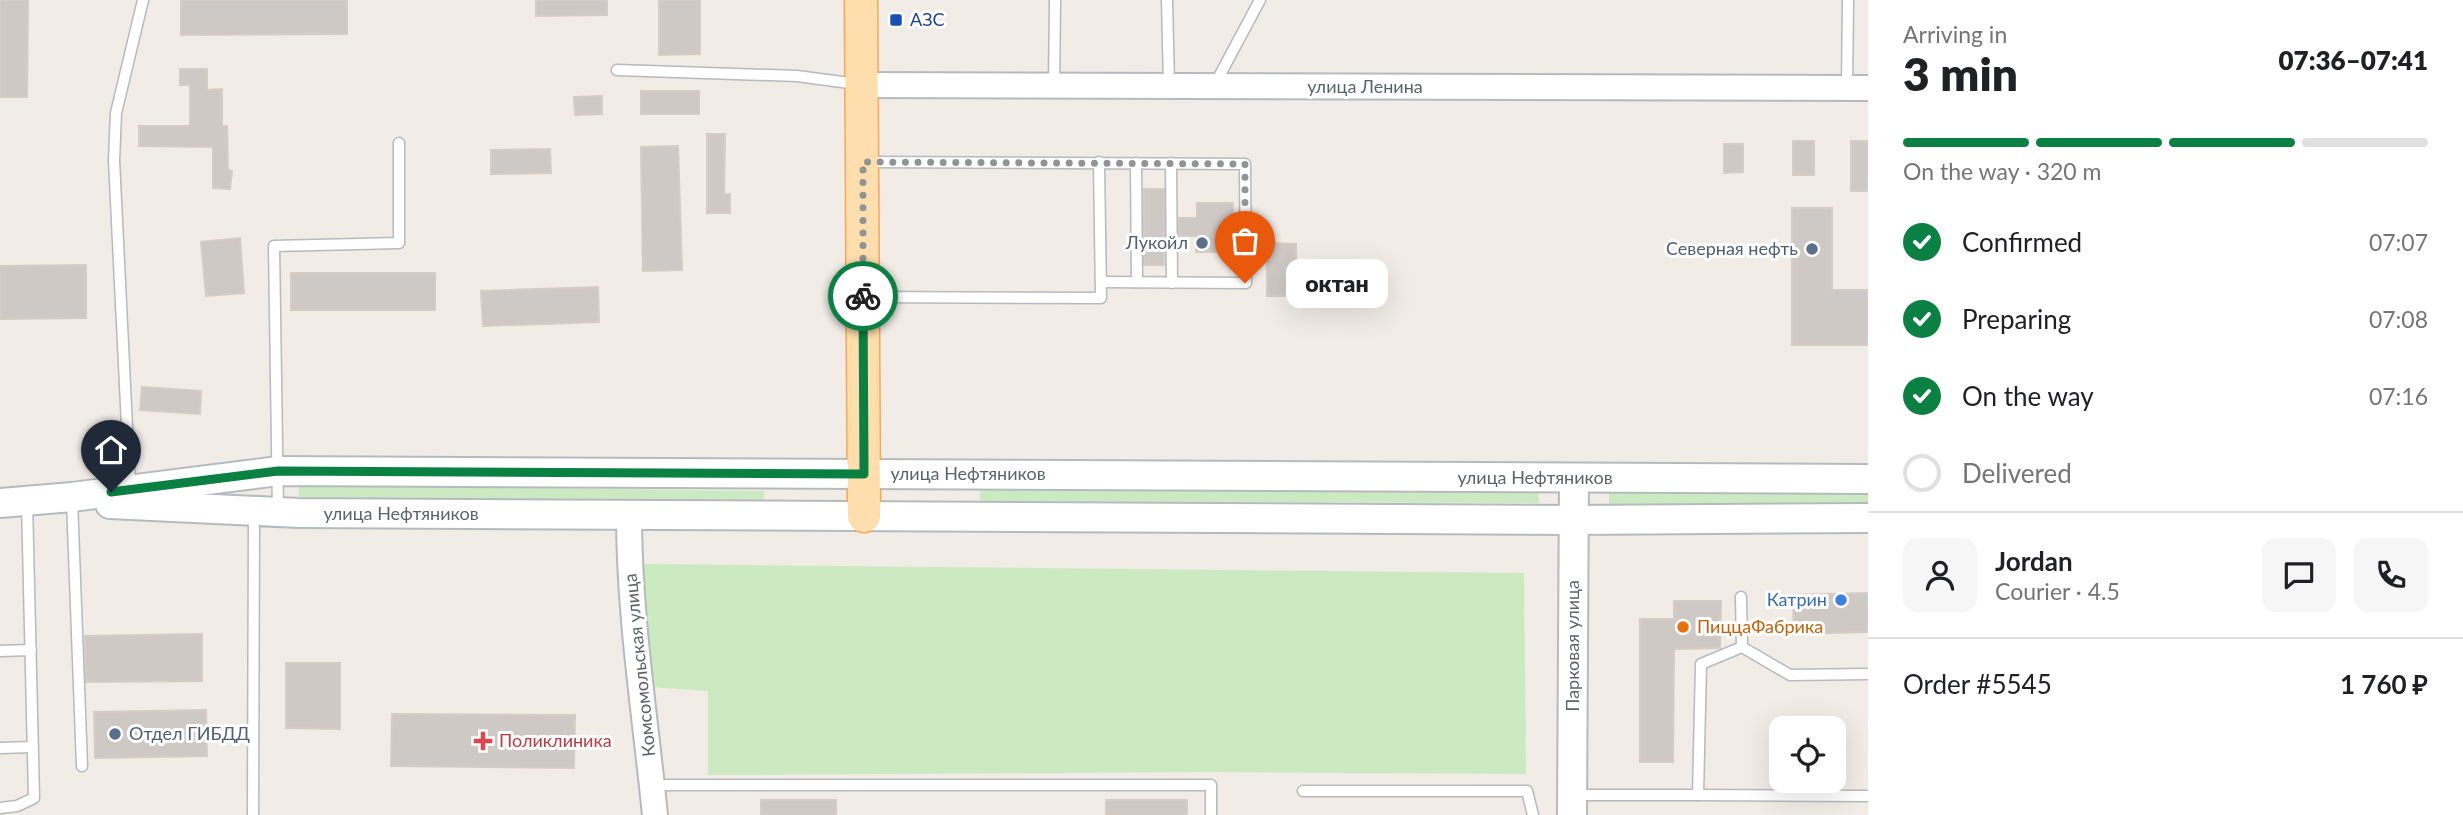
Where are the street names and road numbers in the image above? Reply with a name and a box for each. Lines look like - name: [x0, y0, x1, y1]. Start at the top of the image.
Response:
- street label: улица Ленина: [1307, 75, 1423, 97]
- street label: улица Нефтяников: [890, 462, 1046, 484]
- street label: улица Нефтяников: [1457, 466, 1613, 488]
- street label: улица Нефтяников: [323, 502, 479, 524]
- street label: Комсомольская улица: [618, 572, 660, 758]
- street label: Парковая улица: [1561, 580, 1583, 712]

